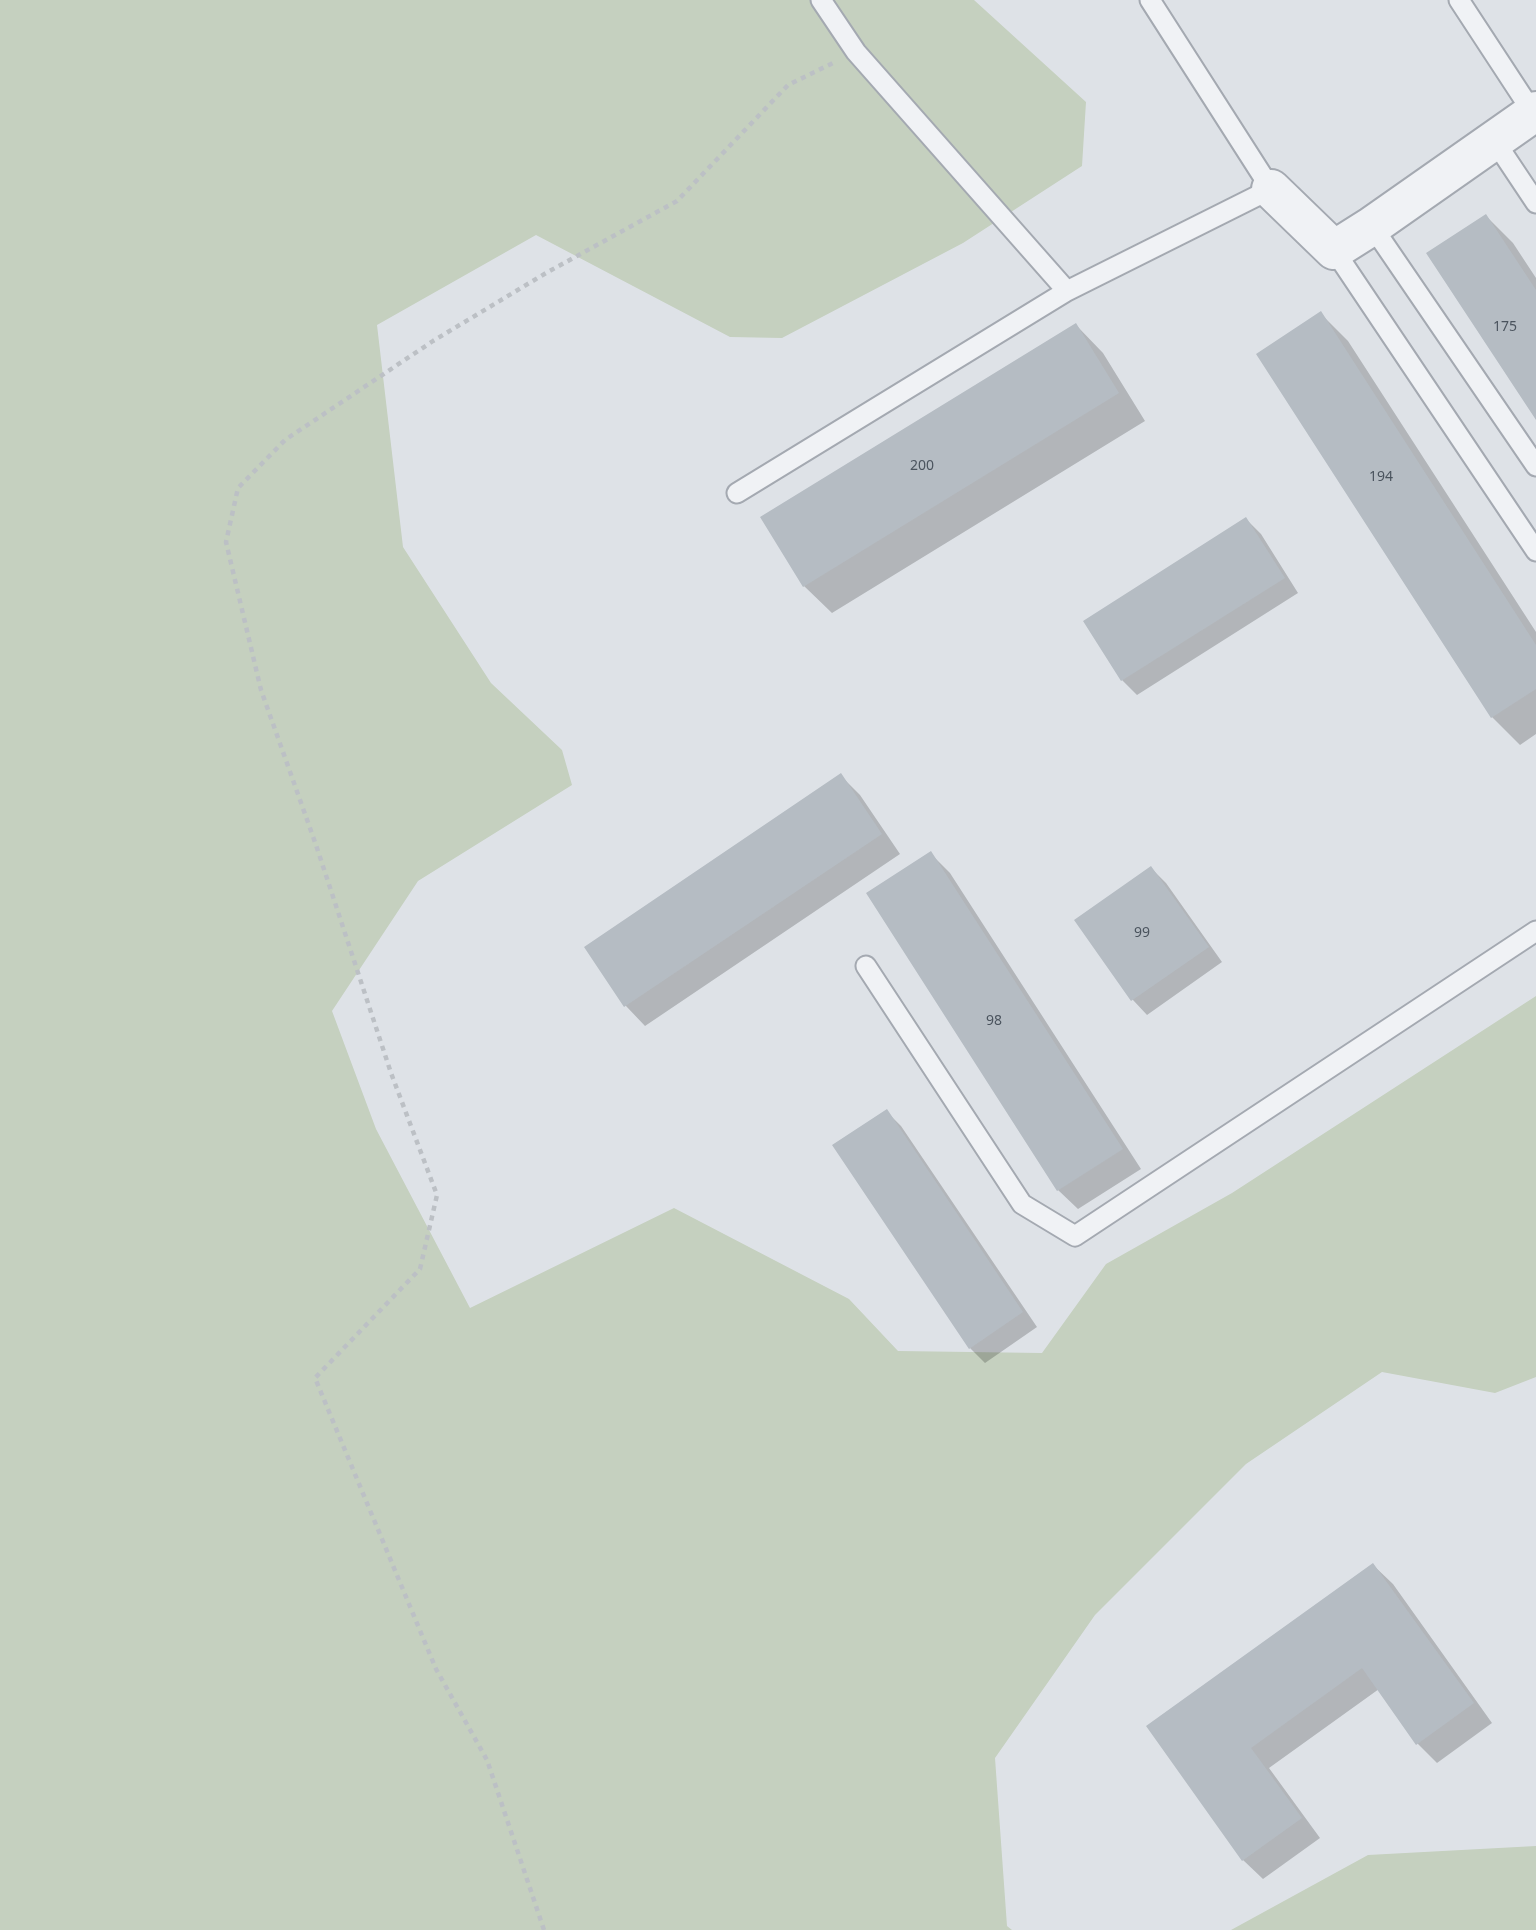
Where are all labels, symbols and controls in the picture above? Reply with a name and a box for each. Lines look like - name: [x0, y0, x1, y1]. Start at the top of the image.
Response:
- house number: 175: [1493, 319, 1517, 335]
- house number: 200: [910, 458, 934, 474]
- house number: 194: [1369, 469, 1393, 485]
- house number: 99: [1134, 925, 1150, 941]
- house number: 98: [986, 1013, 1002, 1029]

